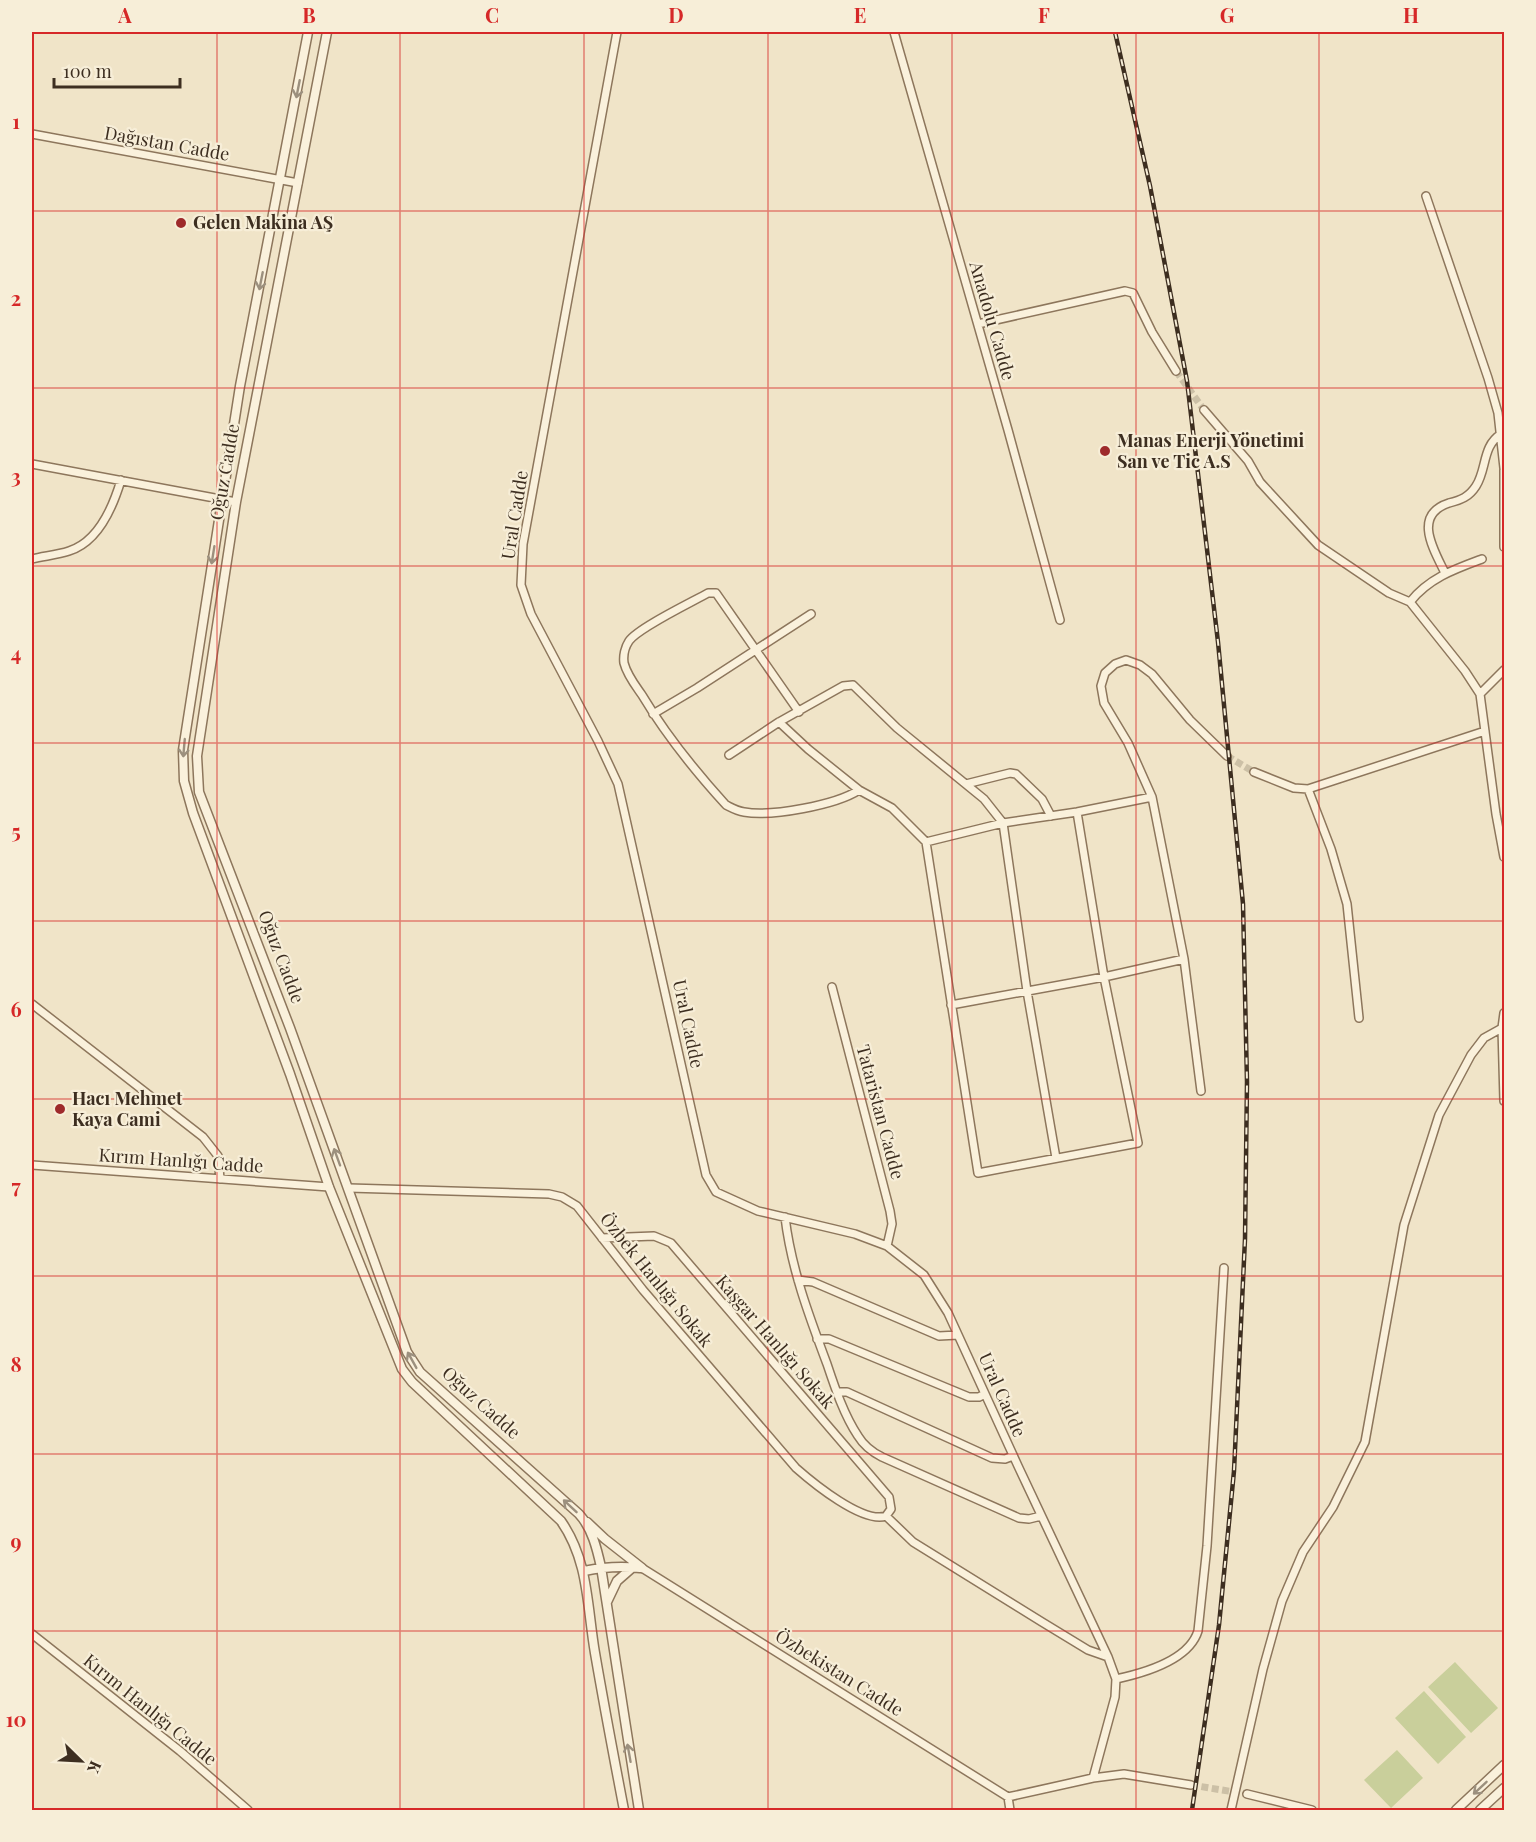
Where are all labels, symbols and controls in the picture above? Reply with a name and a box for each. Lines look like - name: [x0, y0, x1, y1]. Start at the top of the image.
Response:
- text: A: [117, 1, 132, 28]
- text: B: [302, 1, 316, 28]
- text: C: [485, 1, 499, 28]
- text: D: [668, 1, 684, 28]
- text: E: [854, 1, 866, 28]
- text: F: [1038, 1, 1050, 28]
- text: G: [1220, 1, 1235, 28]
- text: H: [1403, 1, 1419, 28]
- scale bar: [54, 51, 180, 89]
- text: 100 m: [63, 59, 112, 83]
- one-way arrow: [292, 79, 303, 98]
- text: 1: [12, 107, 20, 134]
- street label: Dağıstan Cadde: [103, 120, 232, 166]
- place label: Gelen Makina AŞ: [193, 210, 333, 234]
- marker: Gelen Makina AŞ: [174, 216, 188, 230]
- street label: Anadolu Cadde: [964, 258, 1021, 383]
- one-way arrow: [255, 270, 266, 290]
- text: 2: [11, 284, 21, 311]
- street label: Oğuz Cadde: [204, 422, 244, 522]
- place label: Manas Enerji Yönetimi San ve Tic A.S: [1117, 428, 1305, 473]
- marker: Manas Enerji Yönetimi San ve Tic A.S: [1098, 444, 1112, 458]
- text: 3: [11, 462, 21, 489]
- street label: Ural Cadde: [495, 469, 533, 561]
- one-way arrow: [207, 545, 218, 565]
- text: 4: [11, 639, 21, 666]
- one-way arrow: [178, 738, 189, 757]
- text: 5: [11, 817, 21, 844]
- street label: Oğuz Cadde: [253, 907, 311, 1007]
- street label: Ural Cadde: [668, 977, 710, 1070]
- text: 6: [10, 995, 22, 1022]
- street label: Tataristan Cadde: [851, 1042, 910, 1182]
- place label: Hacı Mehmet Kaya Cami: [72, 1086, 183, 1131]
- marker: Hacı Mehmet Kaya Cami: [53, 1102, 67, 1116]
- street label: Kırım Hanlığı Cadde: [98, 1142, 264, 1178]
- one-way arrow: [331, 1149, 342, 1167]
- text: 7: [11, 1172, 21, 1199]
- street label: Özbek Hanlığı Sokak: [595, 1207, 718, 1352]
- street label: Kaşgar Hanlığı Sokak: [711, 1269, 841, 1413]
- street label: Ural Cadde: [974, 1349, 1032, 1441]
- text: 8: [10, 1350, 22, 1377]
- one-way arrow: [406, 1352, 418, 1369]
- street label: Oğuz Cadde: [437, 1361, 526, 1444]
- one-way arrow: [563, 1499, 578, 1513]
- text: 9: [10, 1527, 22, 1554]
- street label: Özbekistan Cadde: [771, 1623, 908, 1721]
- street label: Kırım Hanlığı Cadde: [79, 1650, 221, 1770]
- text: 10: [6, 1705, 26, 1732]
- north arrow: [51, 1731, 111, 1791]
- one-way arrow: [623, 1743, 634, 1763]
- one-way arrow: [1473, 1780, 1488, 1795]

